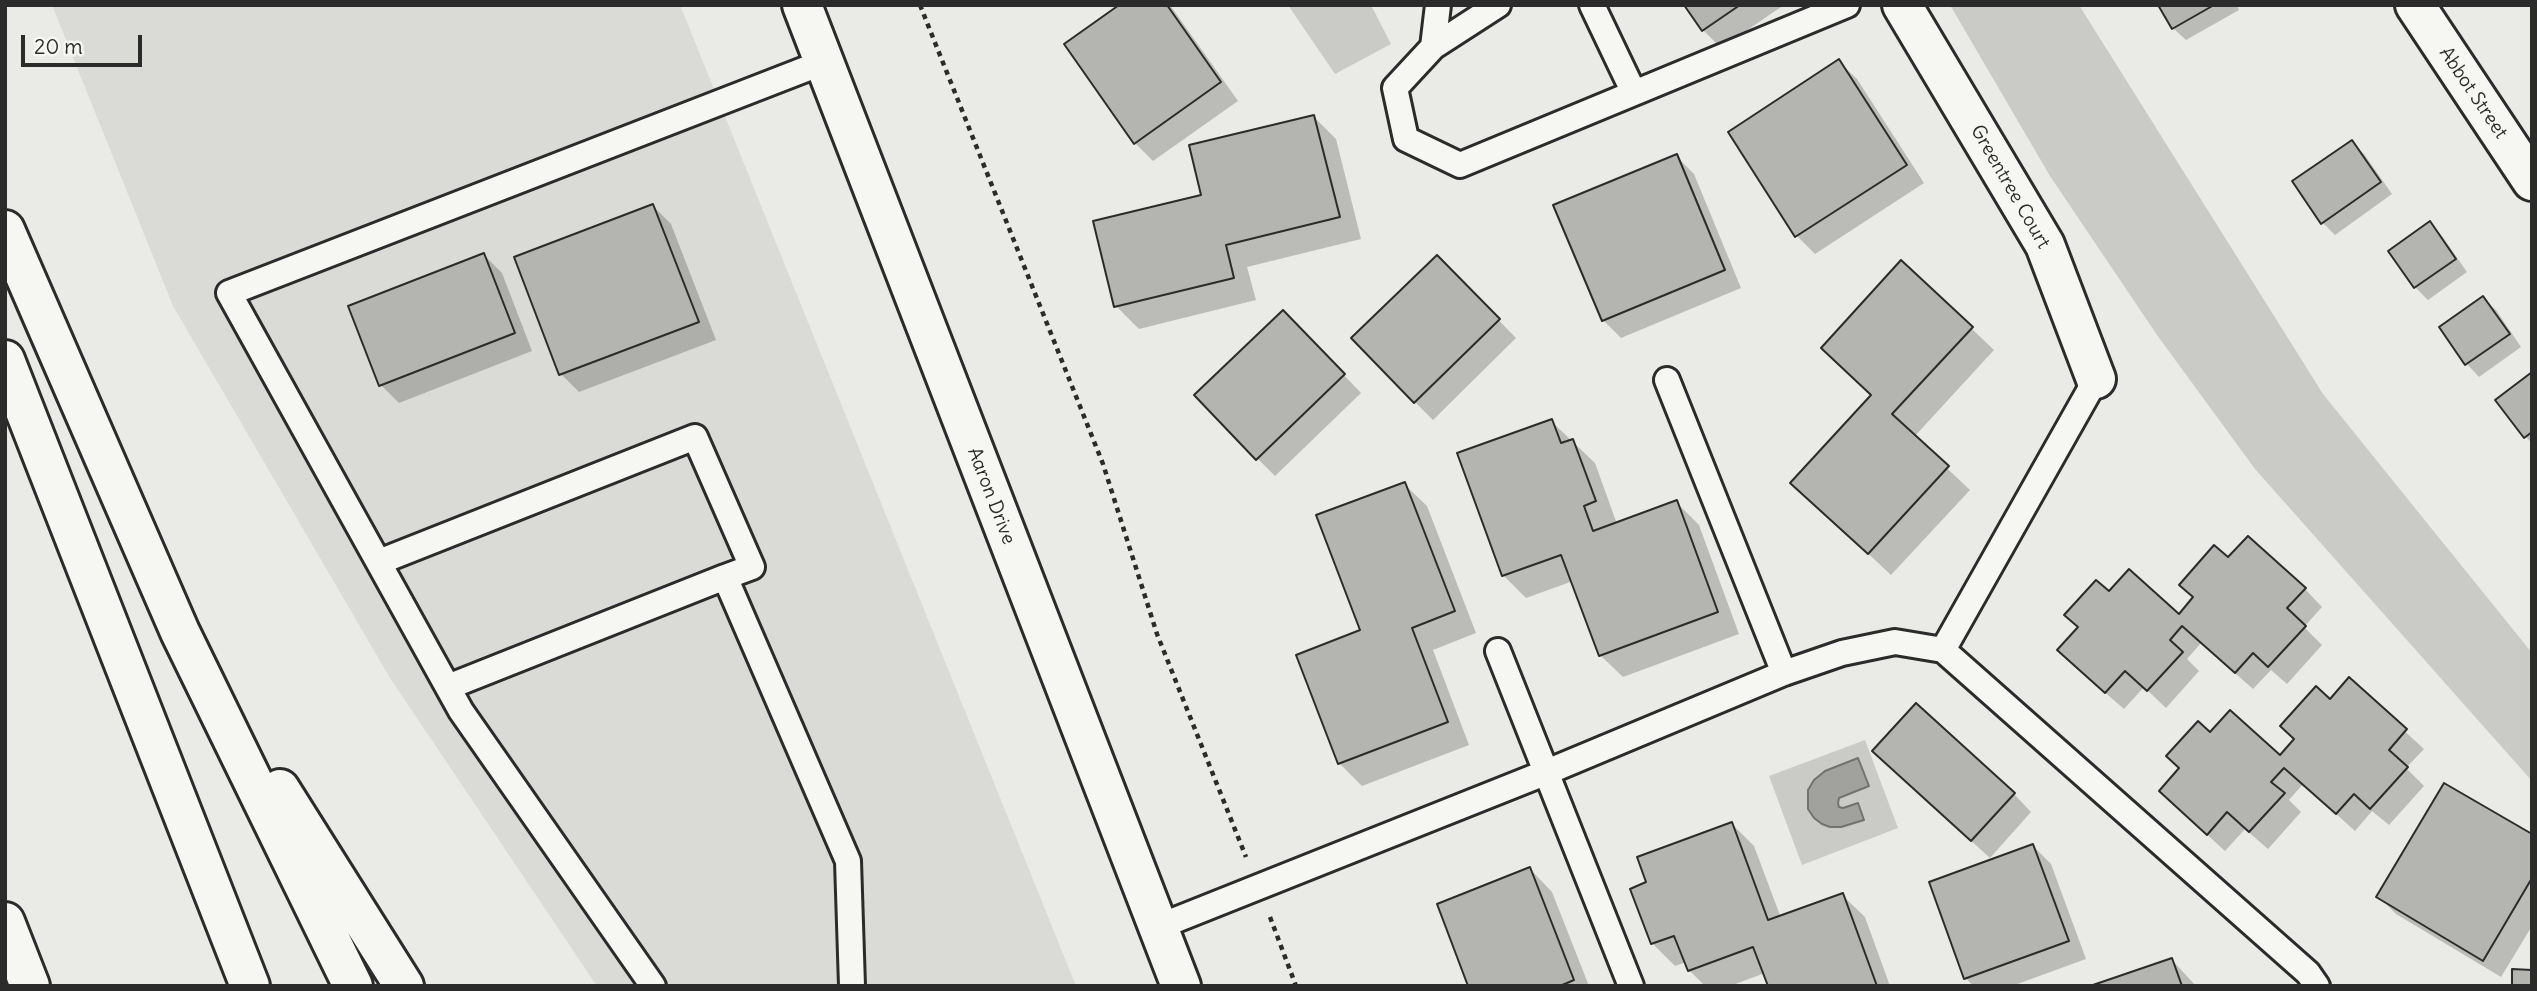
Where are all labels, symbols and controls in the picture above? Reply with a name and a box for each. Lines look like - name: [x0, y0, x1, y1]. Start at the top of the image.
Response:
- scale bar: [24, 21, 145, 65]
- text: 20 m: [34, 33, 83, 60]
- street label: Abbot Street: [2434, 43, 2512, 143]
- street label: Greentree Court: [1965, 121, 2055, 253]
- street label: Aaron Drive: [962, 444, 1020, 548]

